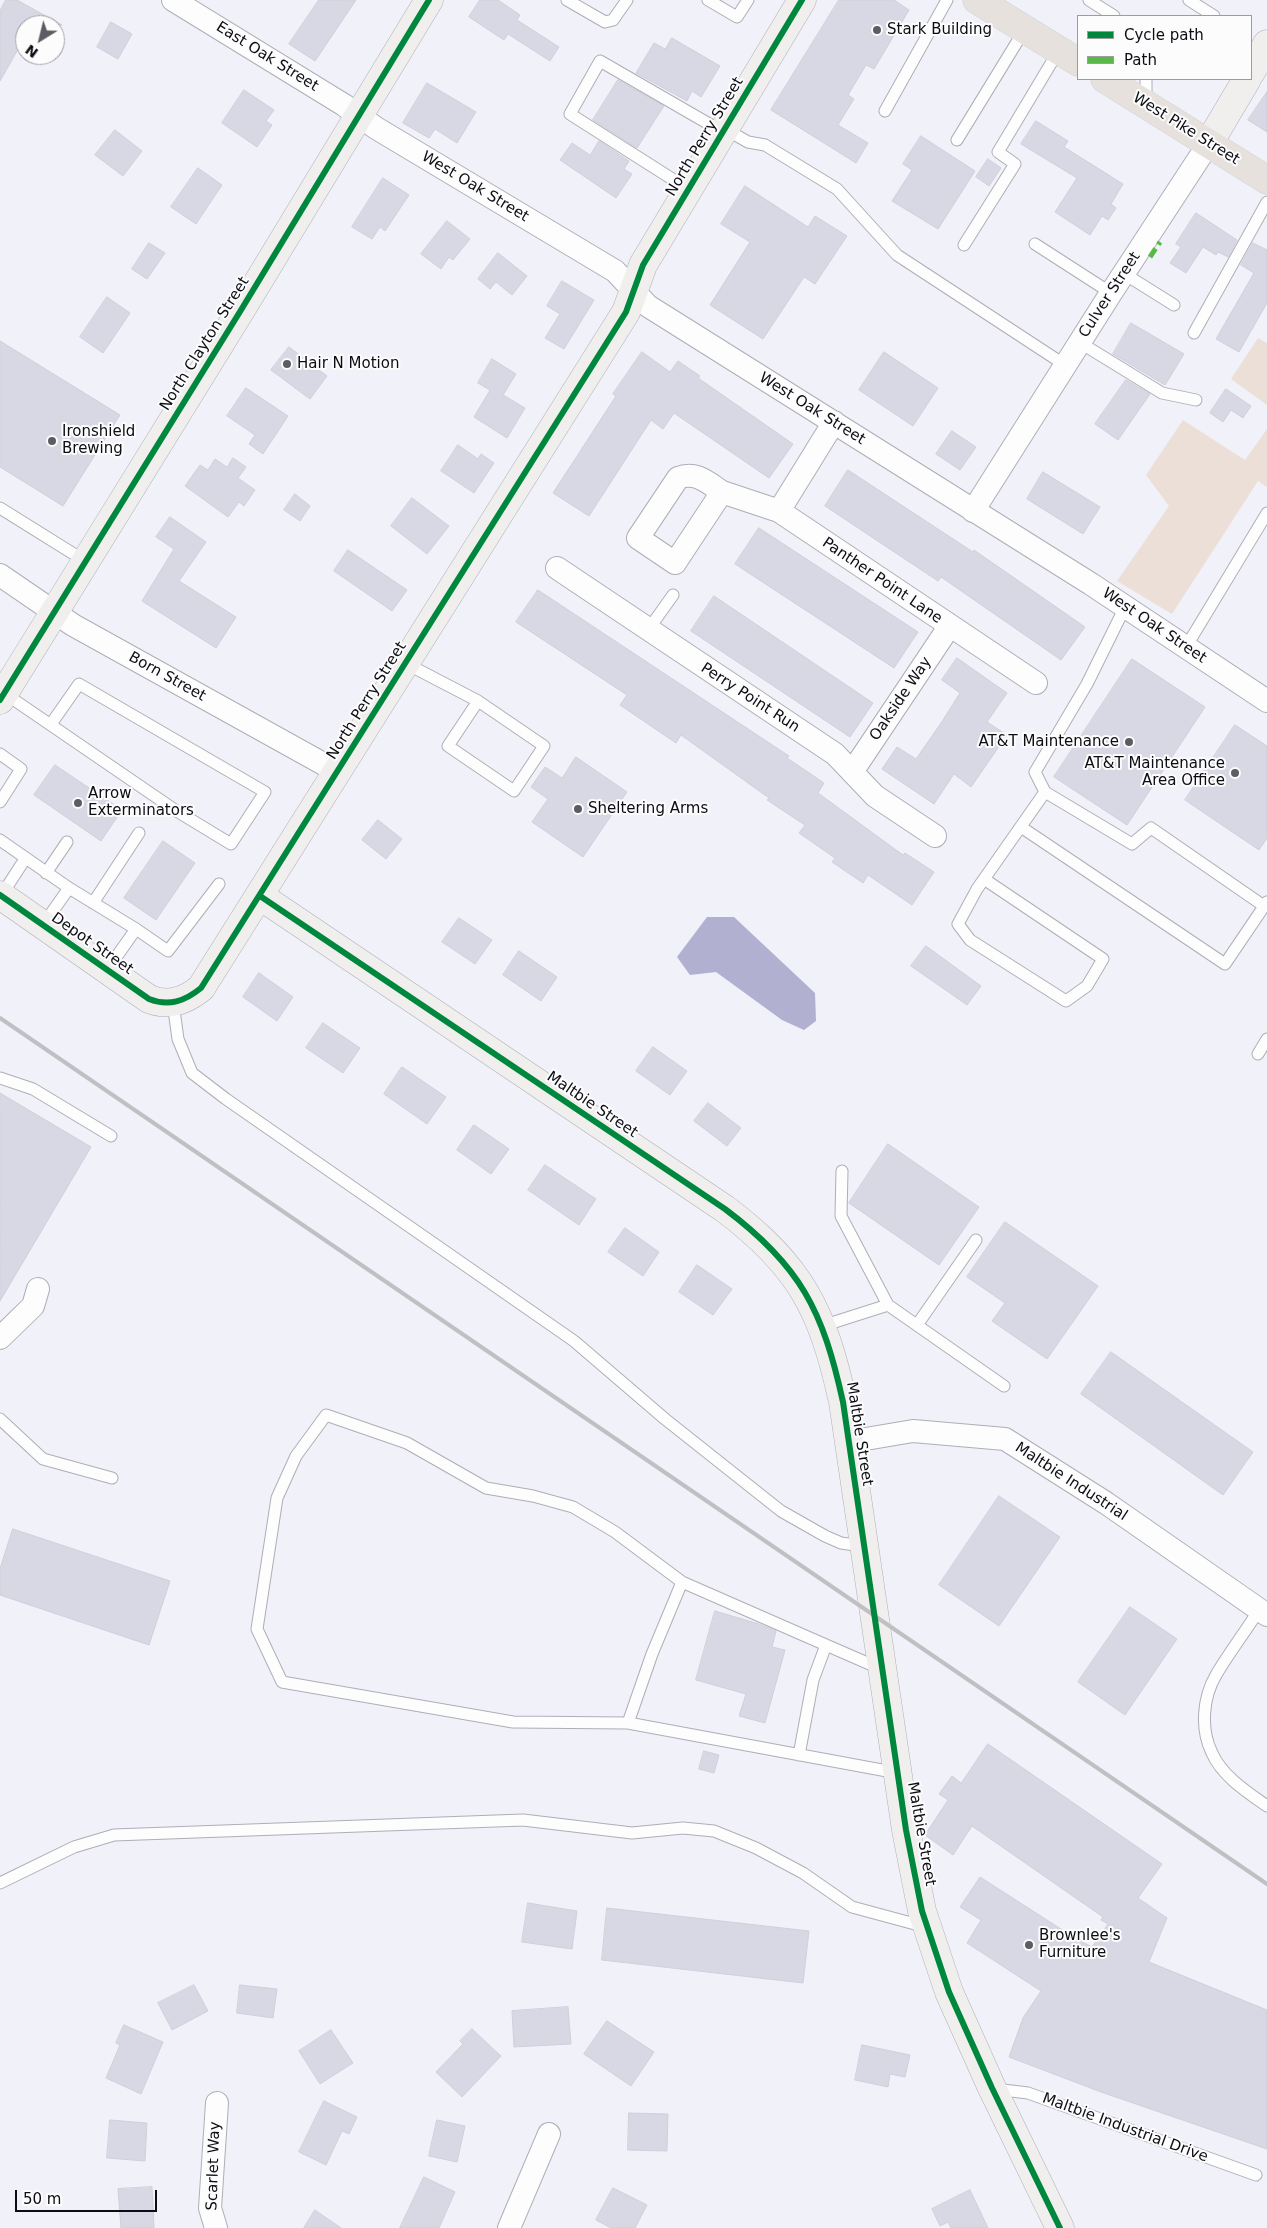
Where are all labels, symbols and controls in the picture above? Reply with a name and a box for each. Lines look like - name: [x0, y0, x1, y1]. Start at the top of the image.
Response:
- north arrow: [15, 15, 65, 65]
- legend: [1077, 15, 1252, 80]
- street label: East Oak Street: [213, 18, 321, 96]
- place label: Stark Building: [887, 21, 992, 39]
- marker: Stark Building: [871, 24, 883, 36]
- text: Cycle path: [1124, 26, 1204, 44]
- text: N: [22, 41, 41, 61]
- text: Path: [1124, 51, 1157, 69]
- street label: North Perry Street: [662, 74, 748, 200]
- street label: West Pike Street: [1129, 89, 1243, 169]
- street label: West Oak Street: [418, 148, 532, 226]
- street label: Culver Street: [1076, 249, 1144, 341]
- street label: North Clayton Street: [156, 274, 254, 414]
- place label: Hair N Motion: [297, 355, 399, 373]
- marker: Hair N Motion: [281, 358, 293, 370]
- street label: West Oak Street: [756, 369, 868, 449]
- place label: Ironshield Brewing: [62, 423, 135, 458]
- marker: Ironshield Brewing: [46, 435, 58, 447]
- street label: Panther Point Lane: [819, 534, 945, 628]
- street label: West Oak Street: [1099, 585, 1209, 667]
- street label: North Perry Street: [323, 639, 411, 763]
- street label: Born Street: [125, 648, 209, 706]
- street label: Oakside Way: [866, 654, 936, 744]
- street label: Perry Point Run: [697, 659, 803, 737]
- place label: AT&T Maintenance: [979, 733, 1119, 751]
- marker: AT&T Maintenance: [1123, 736, 1135, 748]
- place label: AT&T Maintenance Area Office: [1085, 755, 1225, 790]
- marker: AT&T Maintenance Area Office: [1229, 767, 1241, 779]
- place label: Arrow Exterminators: [88, 785, 194, 820]
- marker: Arrow Exterminators: [72, 797, 84, 809]
- place label: Sheltering Arms: [588, 800, 708, 818]
- marker: Sheltering Arms: [572, 803, 584, 815]
- street label: Depot Street: [48, 909, 136, 979]
- street label: Maltbie Street: [543, 1068, 641, 1142]
- street label: Maltbie Street: [842, 1381, 876, 1487]
- street label: Maltbie Industrial: [1011, 1439, 1131, 1525]
- street label: Maltbie Street: [903, 1781, 939, 1887]
- place label: Brownlee's Furniture: [1039, 1927, 1121, 1962]
- marker: Brownlee's Furniture: [1023, 1939, 1035, 1951]
- street label: Maltbie Industrial Drive: [1040, 2090, 1210, 2166]
- street label: Scarlet Way: [203, 2121, 225, 2211]
- scale bar: [18, 2180, 160, 2212]
- text: 50 m: [23, 2190, 61, 2208]

